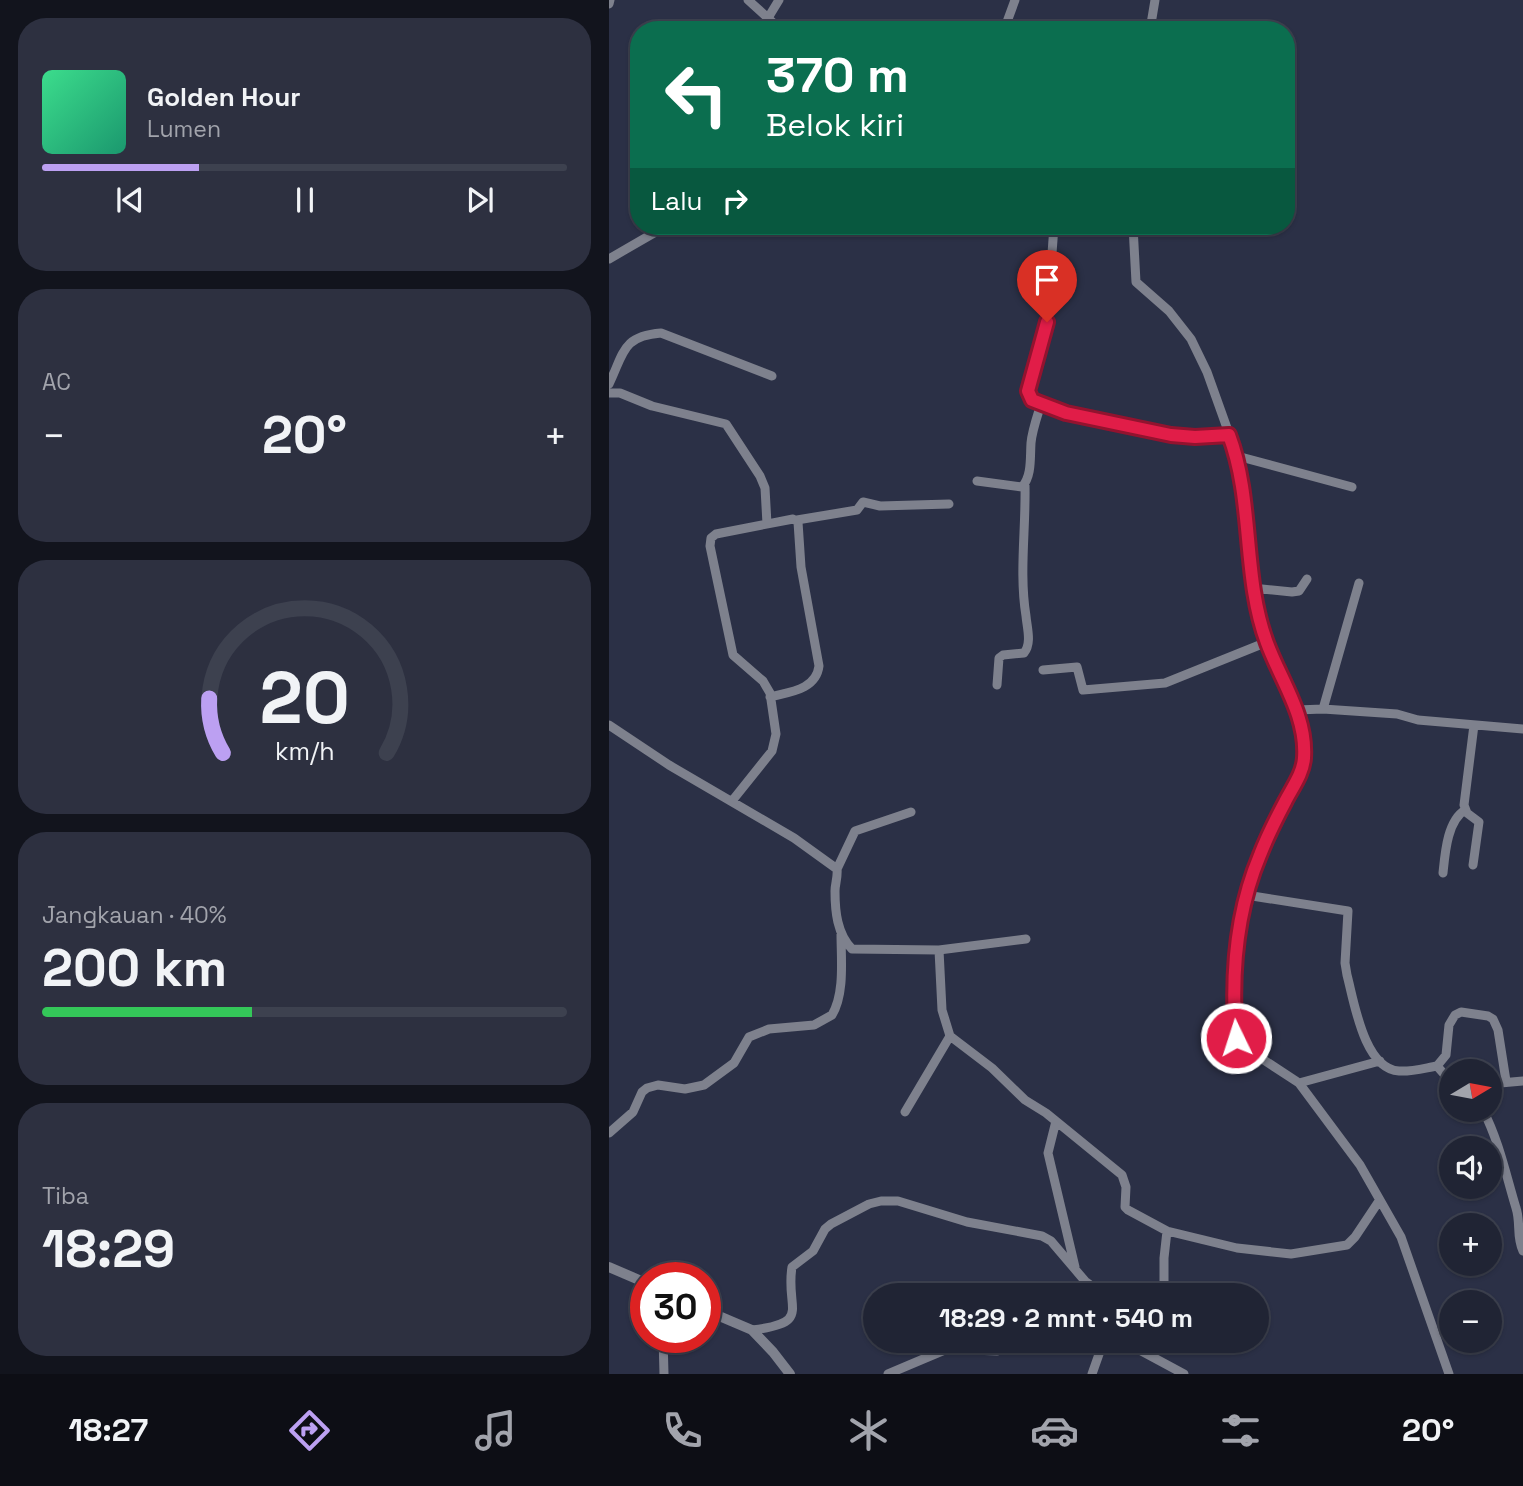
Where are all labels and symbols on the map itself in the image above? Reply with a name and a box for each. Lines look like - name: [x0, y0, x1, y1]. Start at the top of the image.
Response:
- pin: [1017, 250, 1077, 322]
- position arrow: [1199, 1001, 1273, 1075]
- north arrow: [1439, 1059, 1501, 1122]
- speed limit sign: 30: [630, 1262, 721, 1353]

